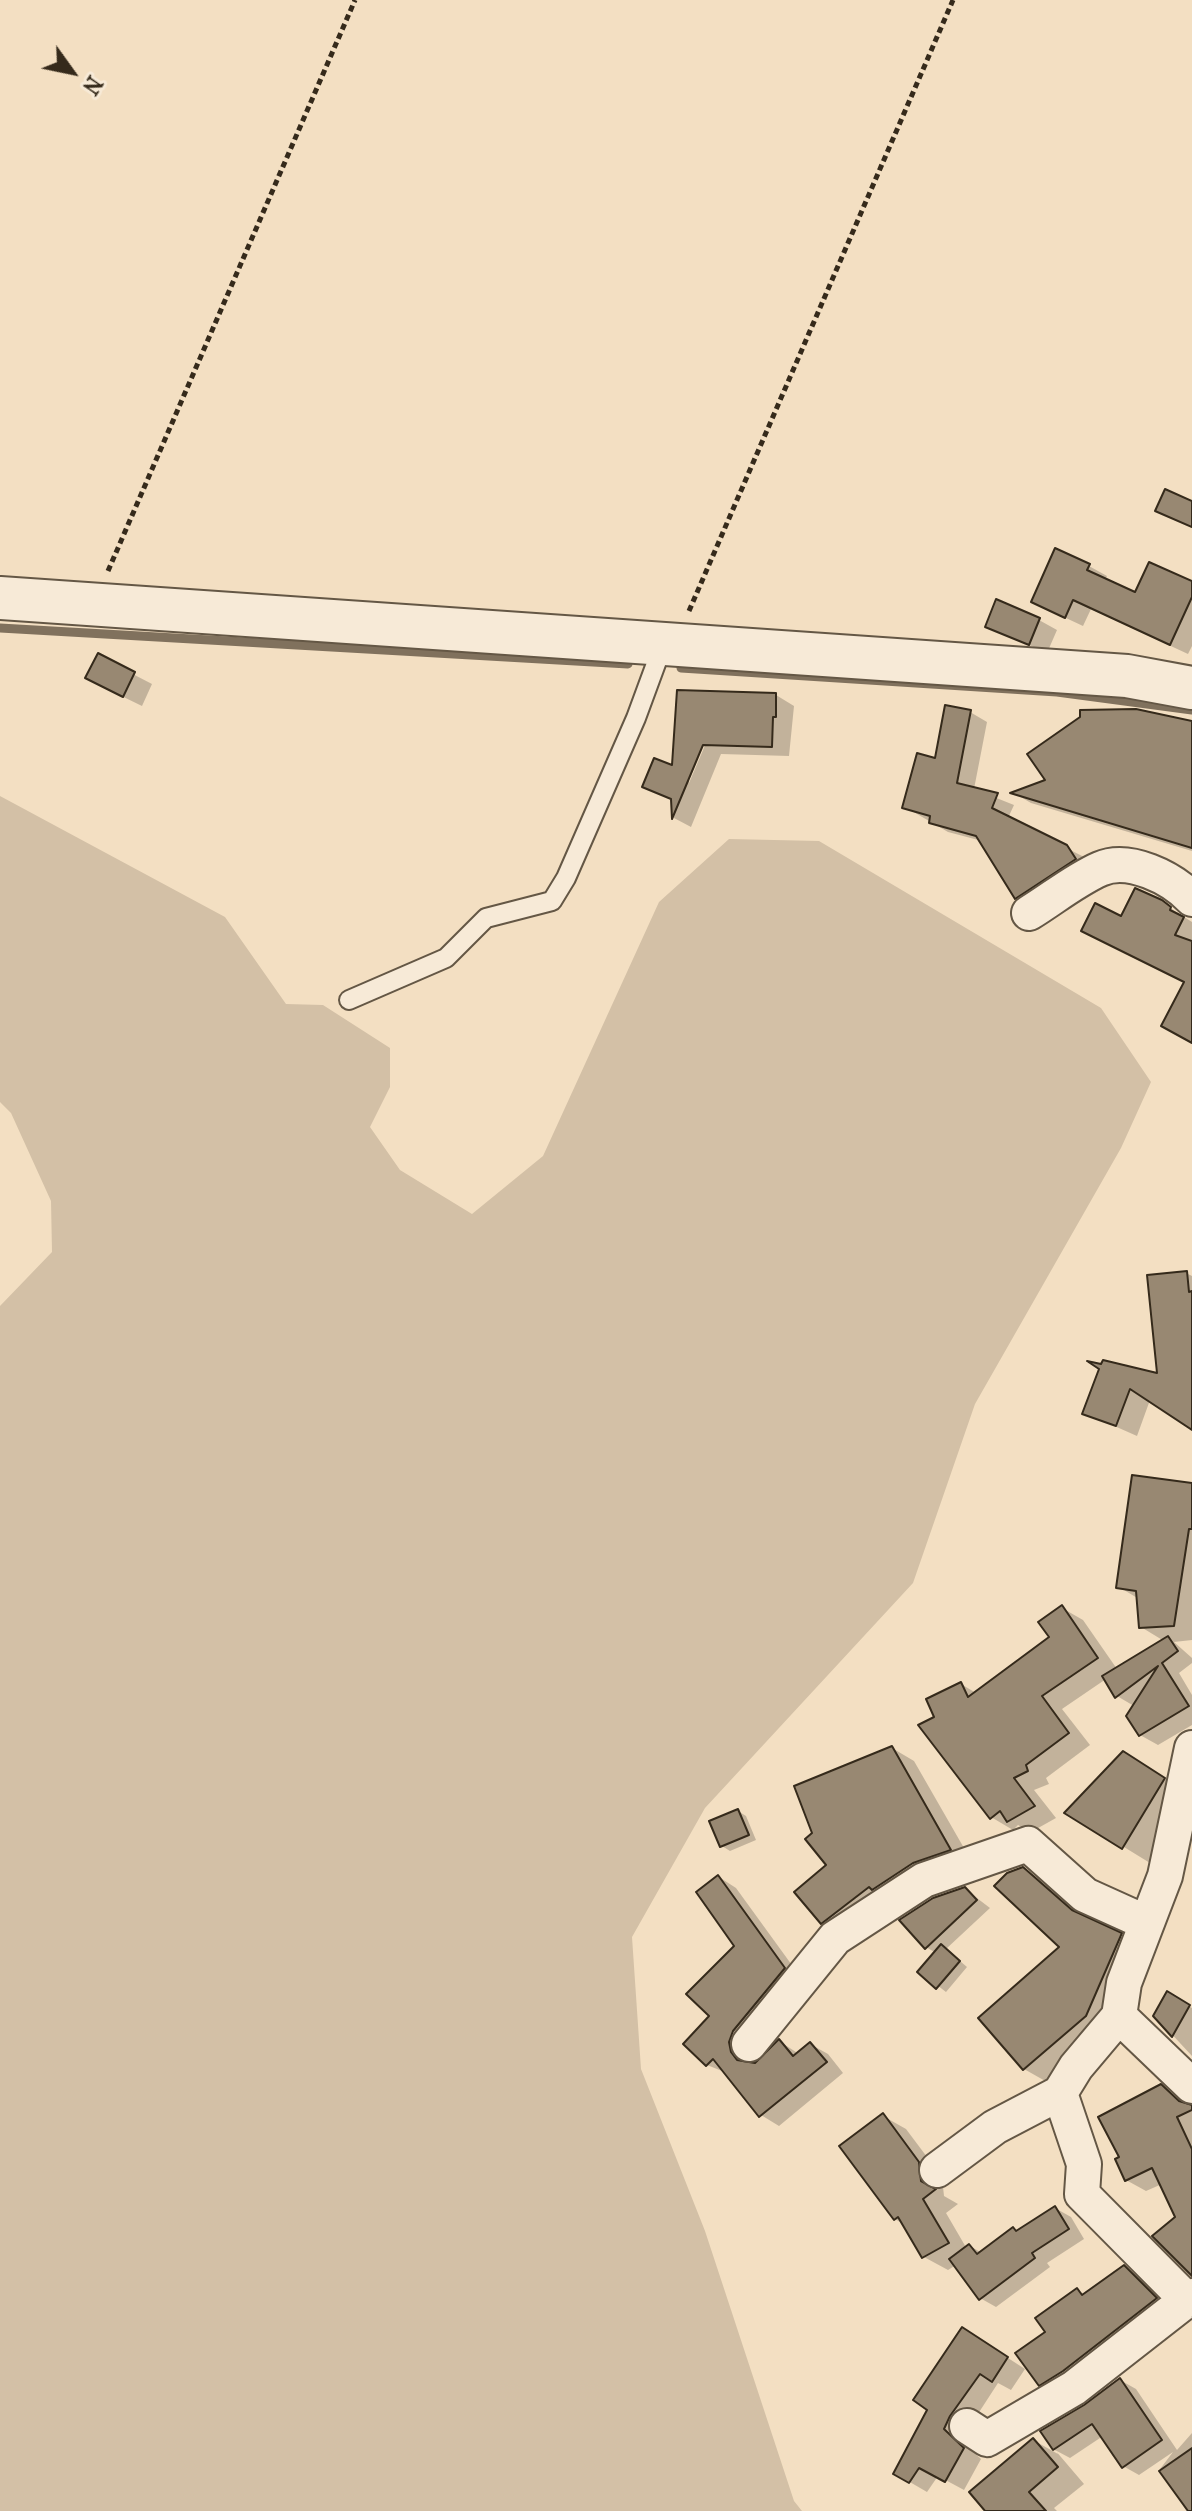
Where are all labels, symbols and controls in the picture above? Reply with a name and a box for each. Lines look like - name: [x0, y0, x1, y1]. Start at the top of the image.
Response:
- north arrow: [32, 32, 112, 112]
- text: N: [77, 71, 108, 99]

